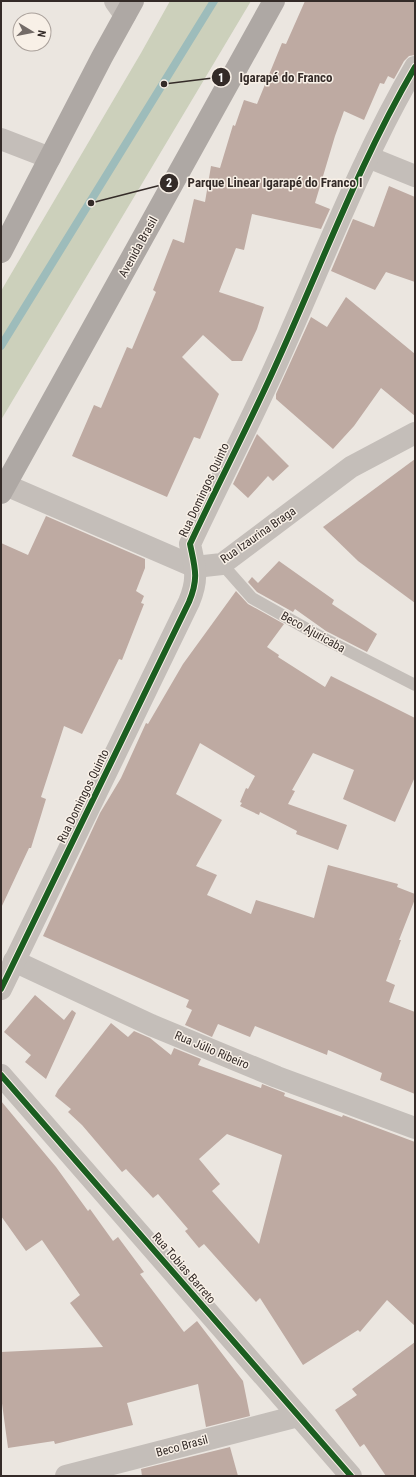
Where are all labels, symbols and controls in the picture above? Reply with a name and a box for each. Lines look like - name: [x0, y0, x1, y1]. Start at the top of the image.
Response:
- north arrow: [12, 12, 52, 52]
- text: N: [34, 29, 48, 38]
- callout: Igarapé do Franco: [211, 65, 341, 90]
- text: Igarapé do Franco: [239, 70, 333, 85]
- text: 1: [218, 71, 224, 85]
- callout: Parque Linear Igarapé do Franco I: [159, 170, 370, 195]
- text: Parque Linear Igarapé do Franco I: [188, 175, 362, 190]
- text: 2: [166, 176, 172, 190]
- street label: Avenida Brasil: [116, 214, 160, 280]
- street label: Rua Domingos Quinto: [176, 441, 232, 539]
- street label: Rua Izaurina Braga: [218, 504, 299, 566]
- street label: Beco Ajuricaba: [278, 609, 348, 656]
- street label: Rua Domingos Quinto: [54, 747, 112, 845]
- street label: Rua Júlio Ribeiro: [173, 1028, 251, 1072]
- street label: Rua Tobias Barreto: [149, 1230, 219, 1306]
- street label: Beco Brasil: [154, 1432, 210, 1460]

